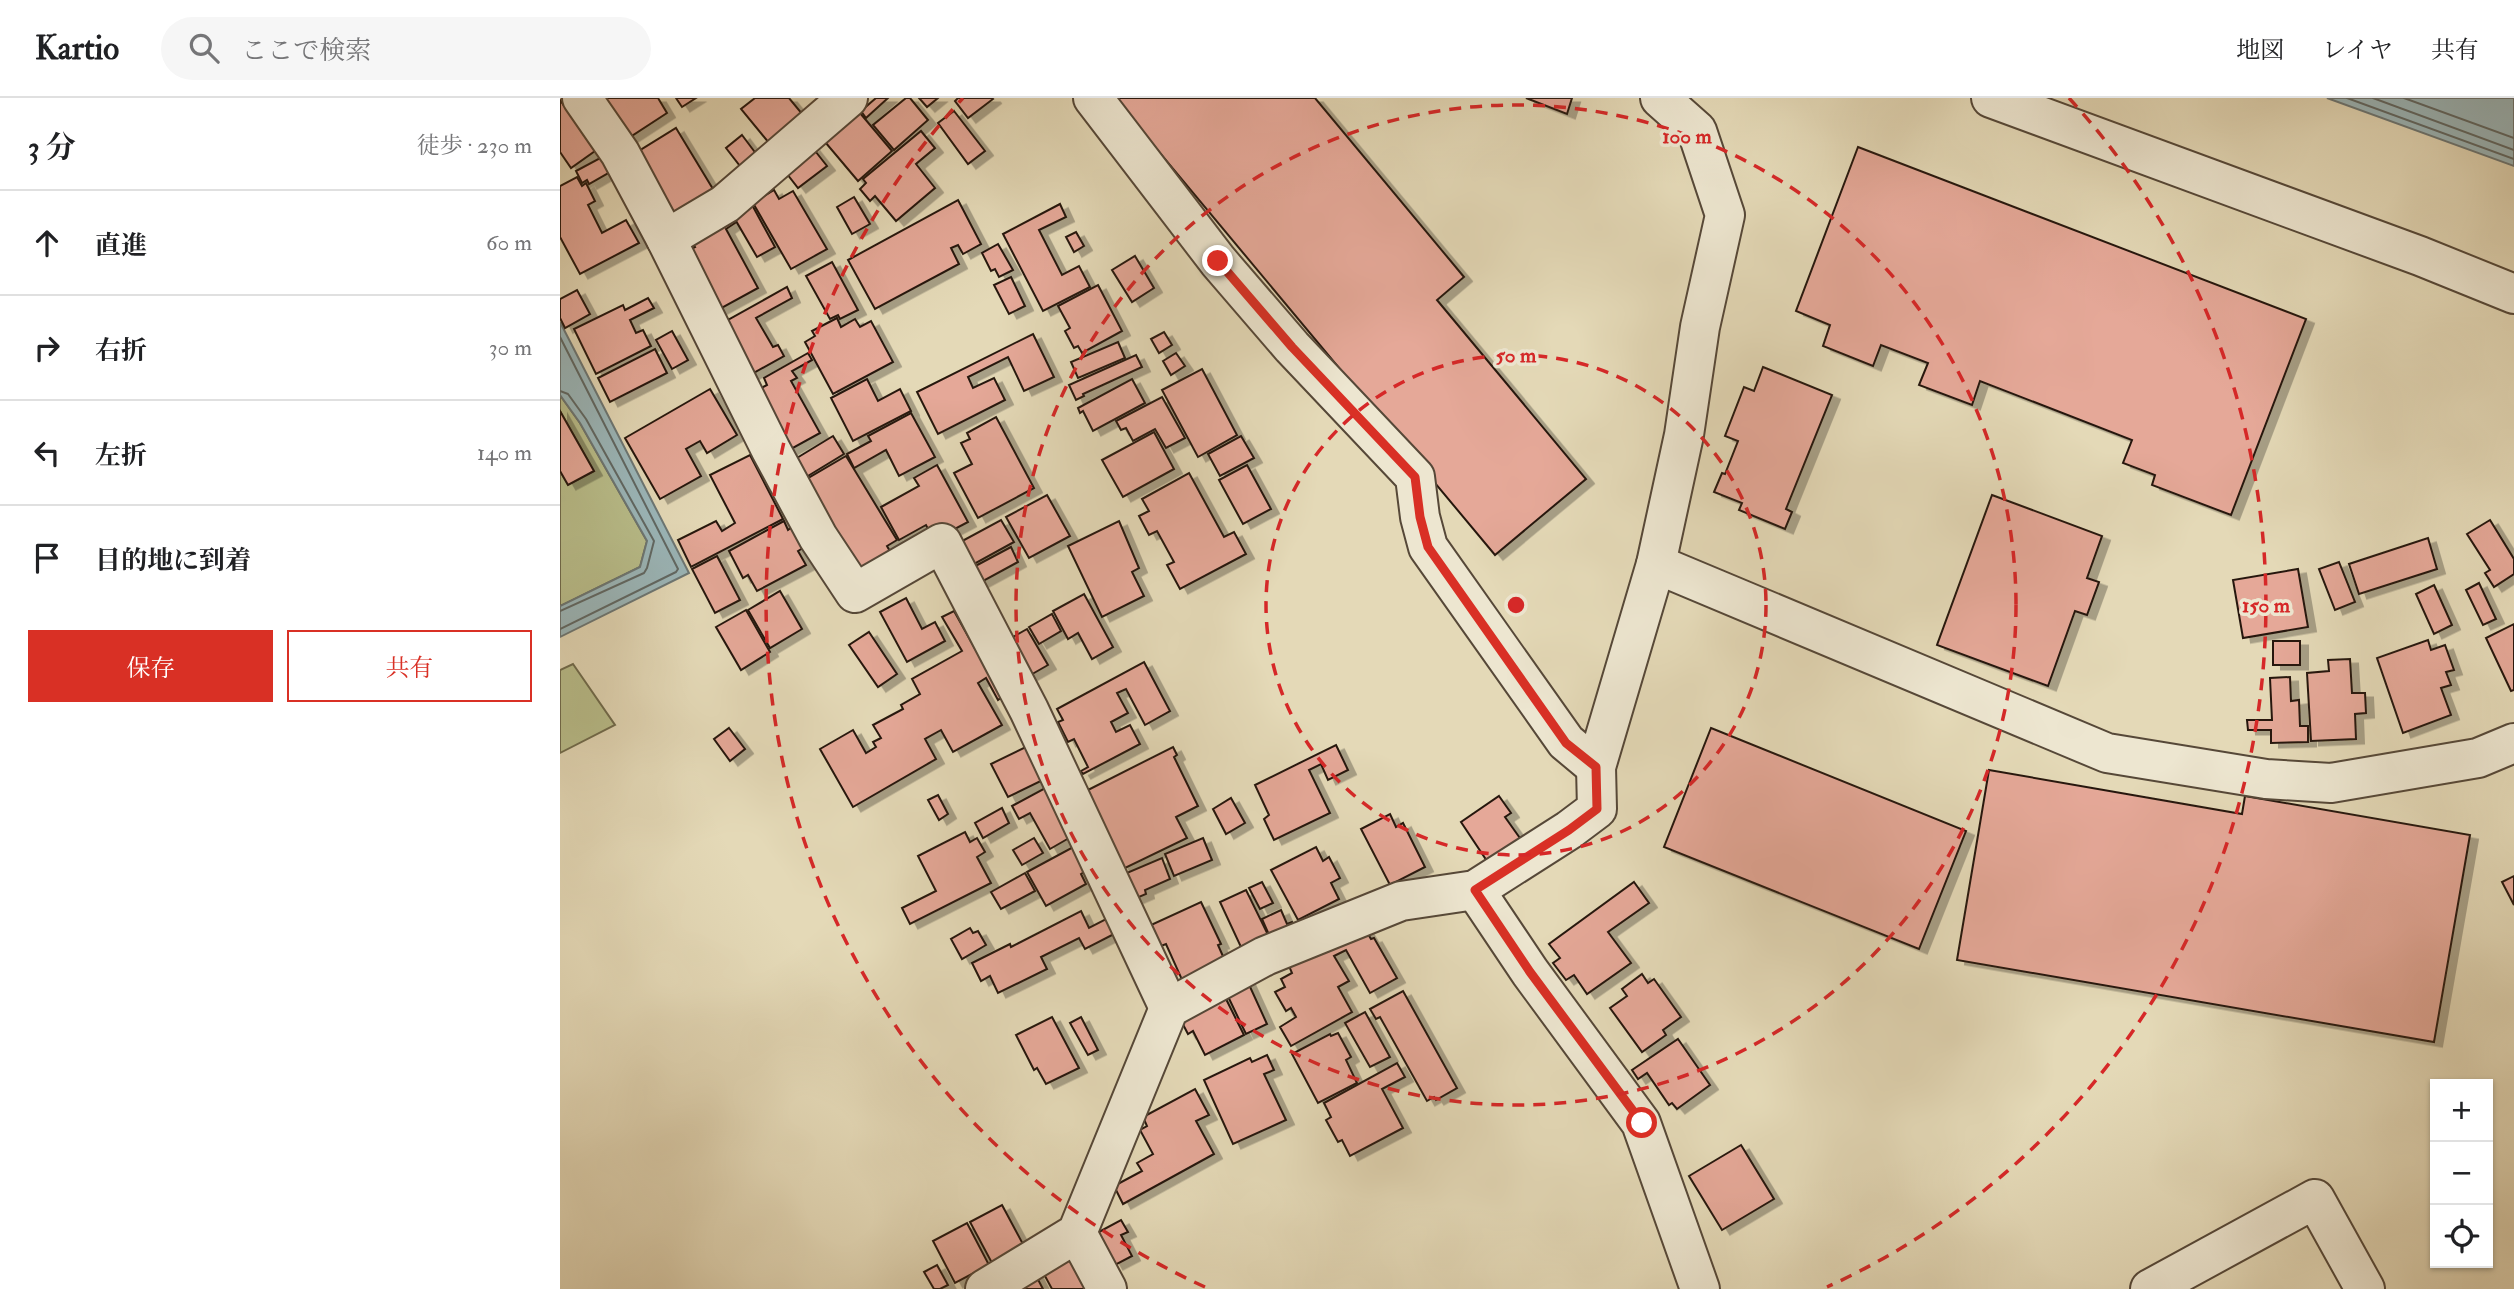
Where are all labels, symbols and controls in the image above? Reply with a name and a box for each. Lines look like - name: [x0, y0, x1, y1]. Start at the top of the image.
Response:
- search box: [161, 17, 651, 80]
- text: Kartio: [35, 28, 119, 69]
- icon: search: [185, 29, 223, 67]
- text: ここで検索: [241, 35, 371, 67]
- text: 地図: [2236, 35, 2284, 66]
- text: レイヤ: [2322, 35, 2393, 66]
- text: 共有: [2431, 35, 2479, 66]
- text: 100 m: [1662, 123, 1713, 150]
- text: 3 分: [28, 129, 76, 166]
- text: 徒歩 · 230 m: [417, 131, 532, 160]
- icon: ahead: [28, 224, 66, 262]
- text: 60 m: [486, 228, 532, 257]
- text: 直進: [95, 230, 147, 262]
- route end: [1202, 245, 1233, 276]
- icon: right: [28, 329, 66, 367]
- text: 30 m: [489, 333, 532, 362]
- text: 右折: [95, 335, 147, 367]
- text: 50 m: [1496, 342, 1537, 369]
- icon: left: [28, 434, 66, 472]
- text: 140 m: [477, 438, 532, 467]
- text: 左折: [95, 440, 147, 472]
- icon: arrive: [28, 539, 66, 577]
- text: 目的地に到着: [95, 545, 251, 577]
- text: 150 m: [2242, 592, 2291, 619]
- centre of rings: [1504, 593, 1528, 617]
- button: 保存: [28, 630, 273, 702]
- button: 共有: [287, 630, 532, 702]
- map controls: [2430, 1079, 2493, 1268]
- button: +: [2430, 1079, 2493, 1142]
- route start: [1626, 1107, 1657, 1138]
- button: −: [2430, 1142, 2493, 1205]
- button: locate: [2430, 1205, 2493, 1268]

